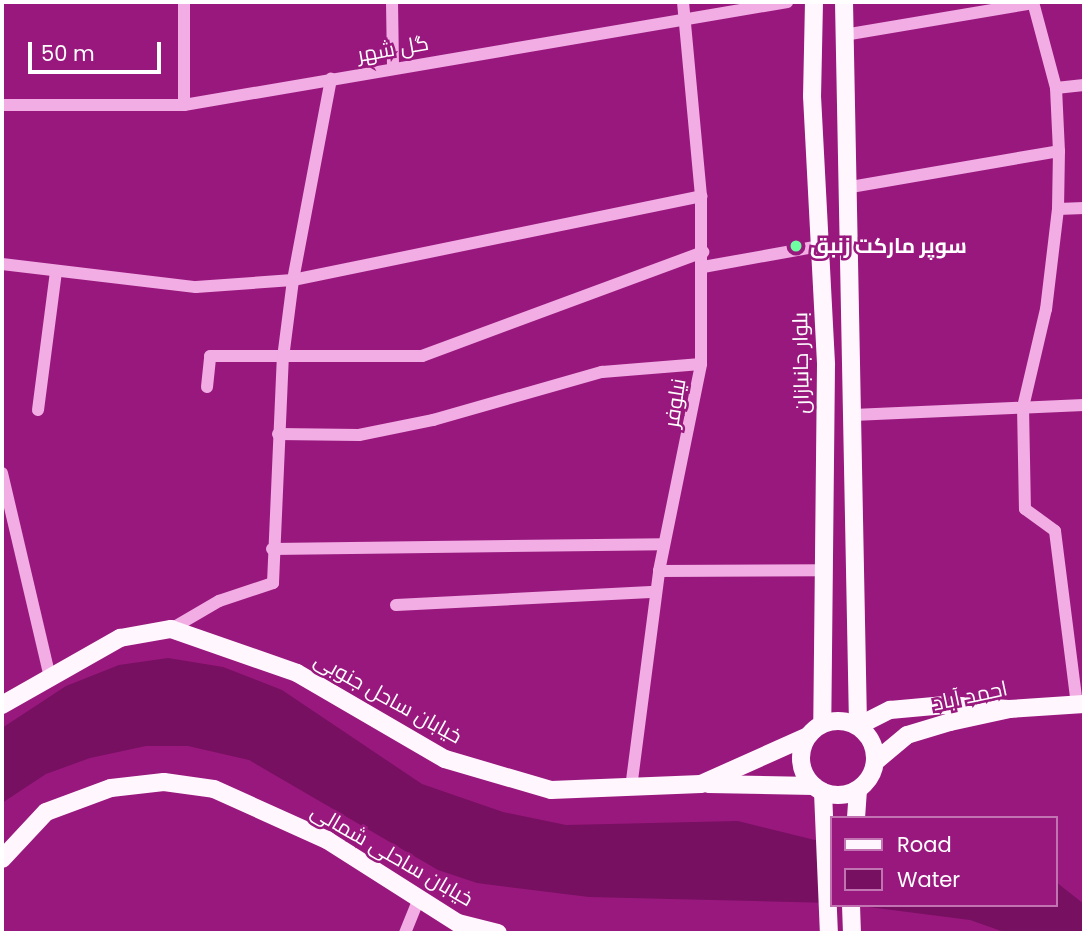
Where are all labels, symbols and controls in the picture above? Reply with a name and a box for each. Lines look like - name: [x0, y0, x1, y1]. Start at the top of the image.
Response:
- scale bar: [32, 28, 164, 72]
- street label: گل شهر: [355, 30, 431, 68]
- text: 50 m: [41, 39, 95, 68]
- place label: سوپر مارکت زنبق: [810, 233, 967, 259]
- marker: سوپر مارکت زنبق: [788, 238, 804, 254]
- street label: بلوار جانبازان: [788, 312, 814, 414]
- street label: نیلوفر: [659, 377, 691, 429]
- street label: خیابان ساحل جنوبی: [310, 647, 466, 749]
- street label: احمد آباد: [930, 676, 1010, 716]
- street label: خیابان ساحلی شمالی: [306, 798, 478, 912]
- legend: [830, 816, 1058, 907]
- text: Road: [897, 830, 952, 859]
- text: Water: [897, 865, 960, 894]

